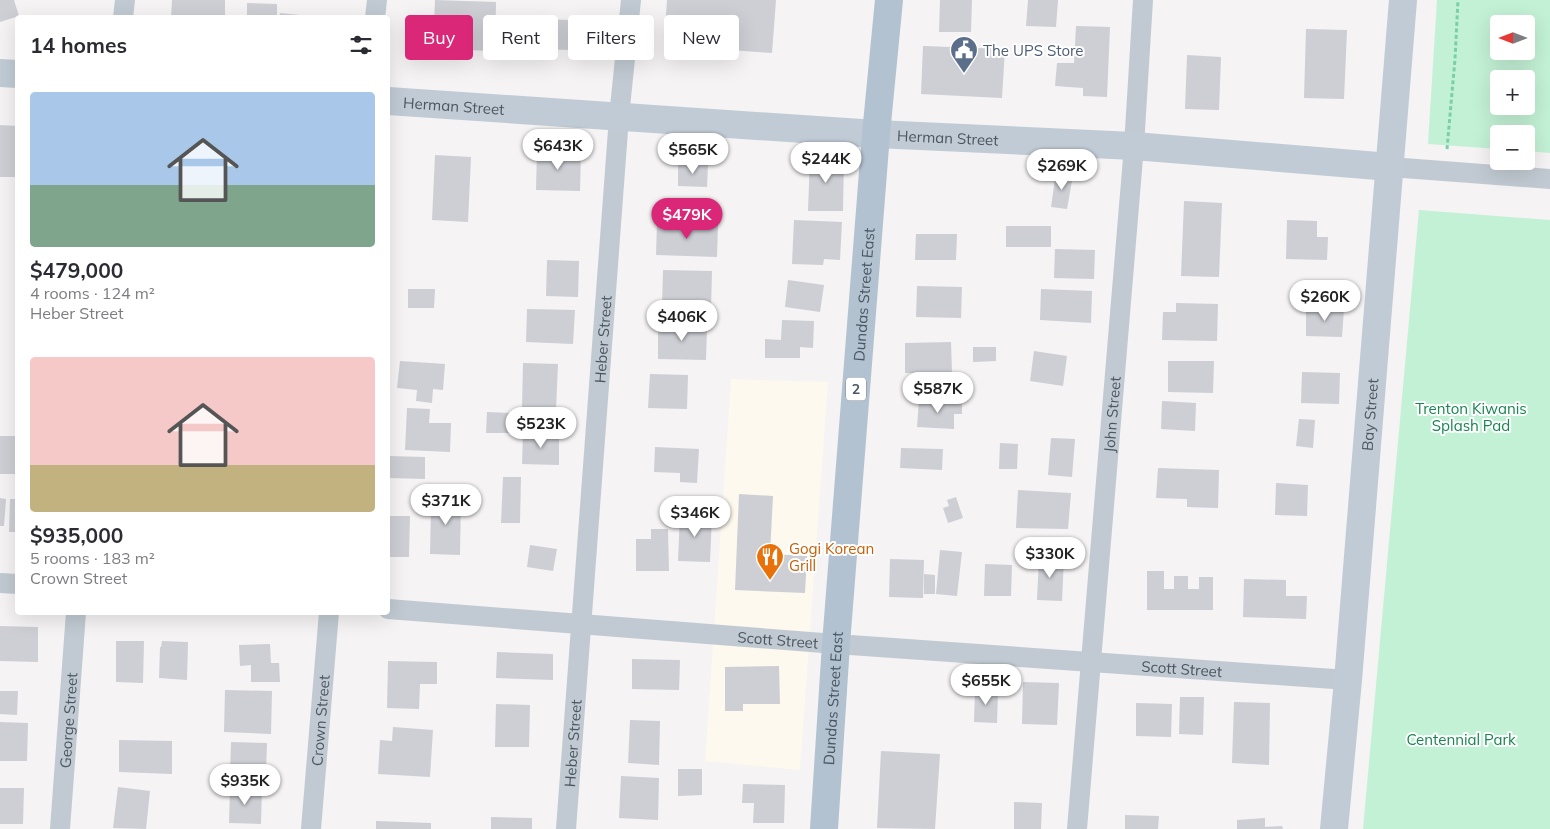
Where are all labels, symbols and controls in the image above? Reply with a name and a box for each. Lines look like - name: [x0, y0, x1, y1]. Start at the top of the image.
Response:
- chip: Buy: [405, 15, 473, 60]
- chip: Rent: [483, 15, 558, 60]
- chip: Filters: [568, 15, 654, 60]
- chip: New: [664, 15, 739, 60]
- north arrow: [1490, 15, 1535, 60]
- map controls: [1490, 15, 1535, 170]
- icon: filters: [347, 31, 375, 59]
- text: 14 homes: [30, 32, 127, 58]
- public building icon: The UPS Store: [949, 35, 979, 74]
- place label: The UPS Store: [983, 41, 1083, 60]
- button: +: [1490, 70, 1535, 115]
- street label: Herman Street: [403, 93, 505, 118]
- icon: home: [158, 125, 248, 215]
- street label: Herman Street: [897, 125, 999, 149]
- button: −: [1490, 125, 1535, 170]
- pin: $643K: [523, 128, 593, 171]
- pin: $565K: [658, 132, 728, 175]
- text: $643K: [533, 135, 583, 155]
- text: $565K: [668, 139, 718, 159]
- pin: $244K: [791, 142, 861, 184]
- text: $244K: [801, 148, 851, 168]
- pin: $269K: [1027, 148, 1097, 191]
- text: $269K: [1037, 155, 1087, 175]
- pin: $479K: [652, 198, 722, 240]
- text: $479K: [662, 204, 712, 224]
- street label: Dundas Street East: [849, 227, 878, 362]
- text: $479,000: [30, 257, 123, 283]
- pin: $260K: [1290, 280, 1360, 322]
- text: 4 rooms · 124 m²: [30, 283, 155, 303]
- text: $260K: [1300, 286, 1350, 306]
- street label: Heber Street: [590, 295, 615, 384]
- pin: $406K: [647, 300, 717, 342]
- text: Heber Street: [30, 303, 124, 323]
- text: $406K: [657, 306, 707, 326]
- pin: $587K: [903, 372, 973, 414]
- street label: John Street: [1099, 375, 1124, 453]
- road number: 2: [846, 378, 866, 400]
- text: $587K: [913, 378, 963, 398]
- street label: Bay Street: [1357, 378, 1382, 451]
- icon: home: [158, 390, 248, 480]
- park label: Trenton Kiwanis Splash Pad: [1415, 399, 1527, 435]
- pin: $523K: [506, 406, 576, 449]
- text: $523K: [516, 413, 566, 433]
- pin: $371K: [411, 484, 481, 526]
- text: $371K: [421, 490, 471, 510]
- pin: $346K: [660, 496, 730, 538]
- text: $346K: [670, 502, 720, 522]
- text: $935,000: [30, 522, 123, 548]
- pin: $330K: [1015, 536, 1085, 579]
- place label: Gogi Korean Grill: [789, 539, 874, 575]
- restaurant icon: Gogi Korean Grill: [755, 542, 785, 581]
- text: $330K: [1025, 543, 1075, 563]
- text: 5 rooms · 183 m²: [30, 548, 155, 568]
- text: Crown Street: [30, 568, 127, 588]
- street label: Scott Street: [737, 627, 819, 652]
- street label: Dundas Street East: [819, 631, 846, 766]
- street label: Scott Street: [1141, 656, 1223, 681]
- pin: $655K: [951, 664, 1021, 706]
- text: $655K: [961, 670, 1011, 690]
- street label: George Street: [55, 672, 81, 769]
- street label: Crown Street: [307, 674, 333, 767]
- street label: Heber Street: [560, 699, 585, 788]
- park label: Centennial Park: [1406, 730, 1516, 749]
- pin: $935K: [210, 764, 280, 806]
- text: $935K: [220, 770, 270, 790]

